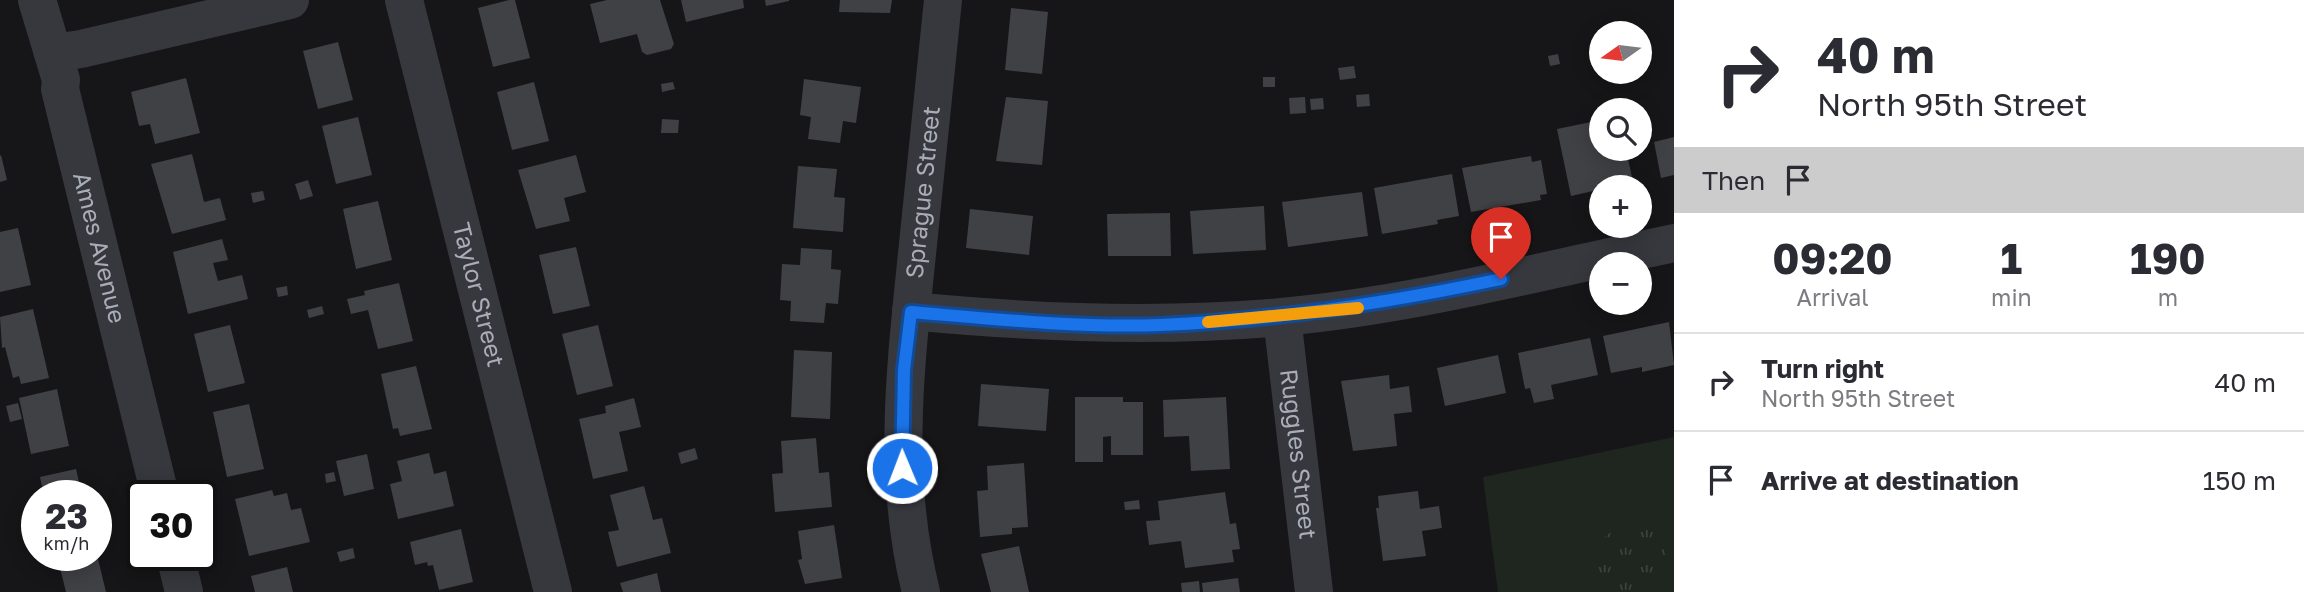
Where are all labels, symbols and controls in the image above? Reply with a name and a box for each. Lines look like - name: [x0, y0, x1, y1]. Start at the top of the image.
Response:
- north arrow: [1589, 21, 1652, 84]
- map controls: [1589, 21, 1652, 315]
- text: 40 m: [1817, 25, 1935, 84]
- icon: right: [1702, 28, 1793, 119]
- text: North 95th Street: [1817, 85, 2087, 123]
- button: search: [1589, 98, 1652, 161]
- street label: Sprague Street: [899, 105, 945, 280]
- icon: arrive: [1779, 161, 1817, 199]
- text: Then: [1702, 165, 1765, 196]
- street label: Ames Avenue: [68, 169, 133, 326]
- button: +: [1589, 175, 1652, 238]
- pin: [1471, 207, 1531, 279]
- icon: arrive: [1482, 218, 1520, 256]
- street label: Taylor Street: [448, 219, 512, 370]
- text: 09:20: [1772, 233, 1893, 283]
- text: 1: [2001, 233, 2022, 283]
- text: 190: [2130, 233, 2206, 283]
- button: −: [1589, 252, 1652, 315]
- text: Arrival: [1796, 283, 1869, 311]
- text: min: [1991, 283, 2032, 311]
- text: m: [2158, 283, 2178, 311]
- text: Turn right: [1761, 353, 1884, 384]
- icon: right: [1702, 363, 1740, 401]
- street label: Ruggles Street: [1275, 367, 1324, 541]
- text: 40 m: [2215, 367, 2276, 398]
- text: North 95th Street: [1761, 384, 1955, 412]
- position arrow: [865, 431, 939, 505]
- icon: arrive: [1702, 461, 1740, 499]
- text: Arrive at destination: [1761, 465, 2019, 496]
- text: 150 m: [2203, 465, 2276, 496]
- speed limit sign: 30: [126, 480, 217, 571]
- text: 23: [45, 495, 88, 537]
- text: km/h: [44, 532, 89, 554]

